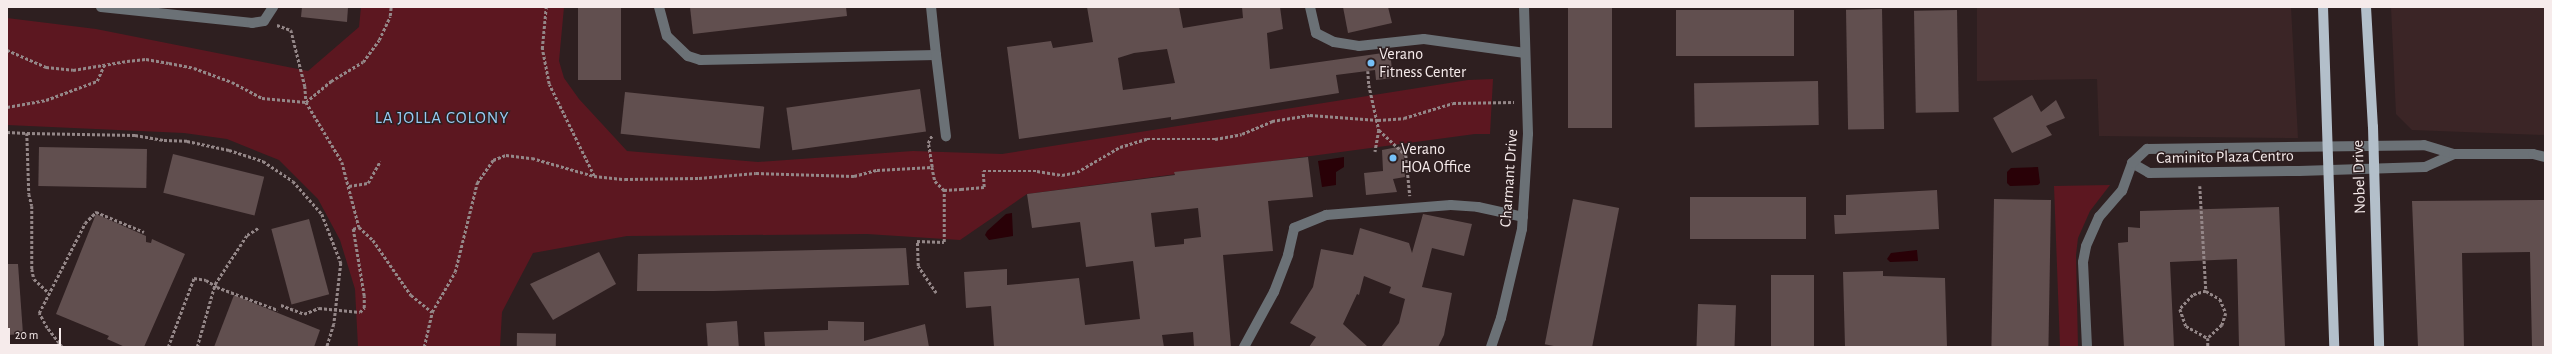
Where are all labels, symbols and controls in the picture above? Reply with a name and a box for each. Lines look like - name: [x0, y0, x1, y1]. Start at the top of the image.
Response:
- place label: Verano Fitness Center: [1379, 44, 1466, 82]
- marker: Verano Fitness Center: [1366, 58, 1376, 68]
- district label: LA JOLLA COLONY: [375, 108, 509, 128]
- street label: Charmant Drive: [1496, 128, 1522, 228]
- place label: Verano HOA Office: [1401, 139, 1471, 177]
- street label: Nobel Drive: [2348, 140, 2370, 214]
- street label: Caminito Plaza Centro: [2156, 146, 2294, 168]
- marker: Verano HOA Office: [1388, 153, 1398, 163]
- scale bar: [10, 320, 63, 346]
- text: 20 m: [15, 329, 38, 341]

